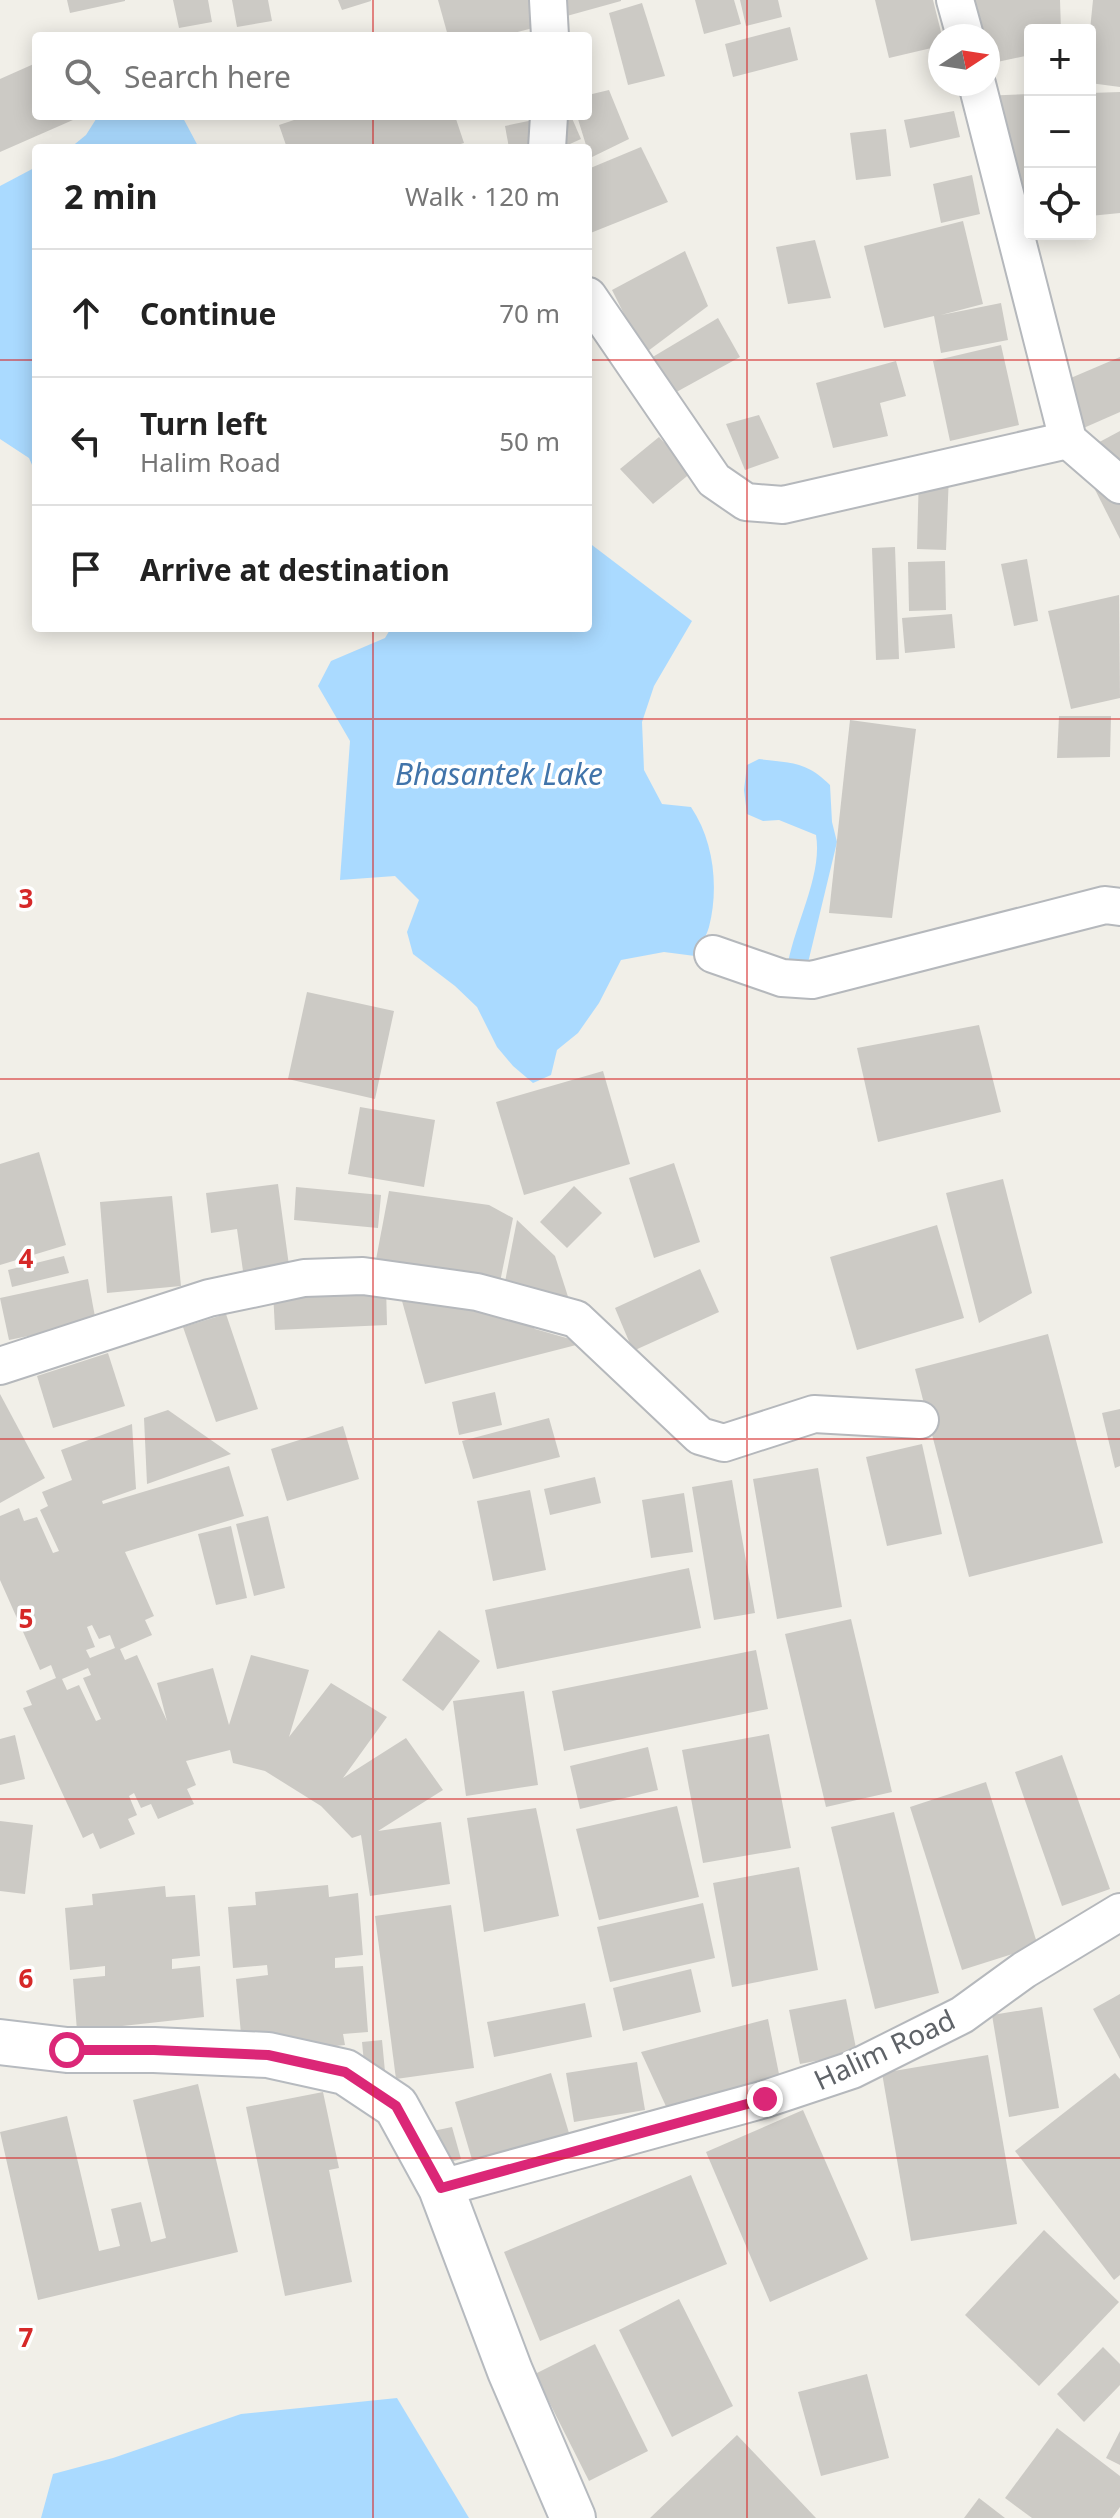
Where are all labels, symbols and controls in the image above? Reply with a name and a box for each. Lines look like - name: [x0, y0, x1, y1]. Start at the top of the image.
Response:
- north arrow: [928, 24, 1000, 96]
- map controls: [1024, 24, 1096, 240]
- button: +: [1024, 24, 1096, 96]
- search box: [32, 32, 592, 120]
- icon: search: [60, 54, 104, 98]
- text: Search here: [124, 56, 291, 97]
- button: −: [1024, 96, 1096, 168]
- button: locate: [1024, 168, 1096, 240]
- text: 2 min: [64, 173, 158, 219]
- text: Walk · 120 m: [405, 178, 560, 214]
- icon: ahead: [64, 291, 108, 335]
- text: Continue: [140, 293, 276, 334]
- text: 70 m: [499, 295, 560, 331]
- text: Turn left: [140, 403, 268, 444]
- icon: left: [64, 419, 108, 463]
- text: 50 m: [499, 423, 560, 459]
- text: Halim Road: [140, 444, 281, 480]
- icon: arrive: [64, 547, 108, 591]
- text: Arrive at destination: [140, 549, 450, 590]
- water label: Bhasantek Lake: [395, 753, 603, 794]
- text: 3: [19, 880, 33, 916]
- text: 4: [19, 1240, 34, 1276]
- text: 5: [19, 1600, 33, 1636]
- text: 6: [19, 1960, 34, 1996]
- street label: Halim Road: [807, 2000, 961, 2098]
- route start: [49, 2032, 85, 2068]
- route end: [747, 2081, 783, 2117]
- text: 7: [19, 2319, 34, 2355]

